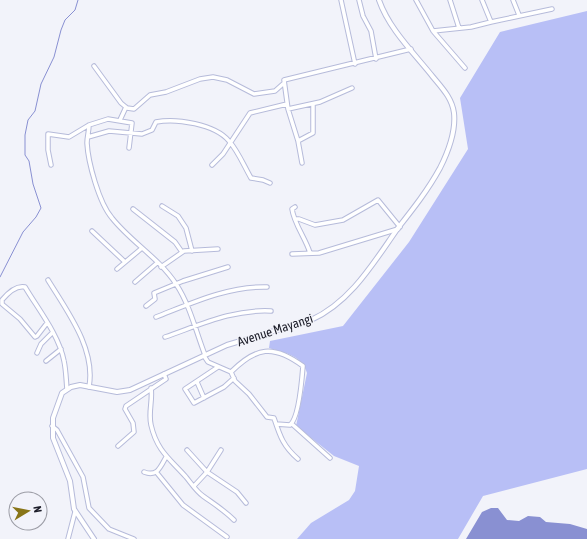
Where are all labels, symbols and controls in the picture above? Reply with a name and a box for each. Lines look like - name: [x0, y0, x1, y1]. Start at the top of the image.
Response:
- street label: Avenue Mayangi: [235, 311, 315, 349]
- north arrow: [8, 491, 48, 531]
- text: N: [31, 505, 44, 514]

